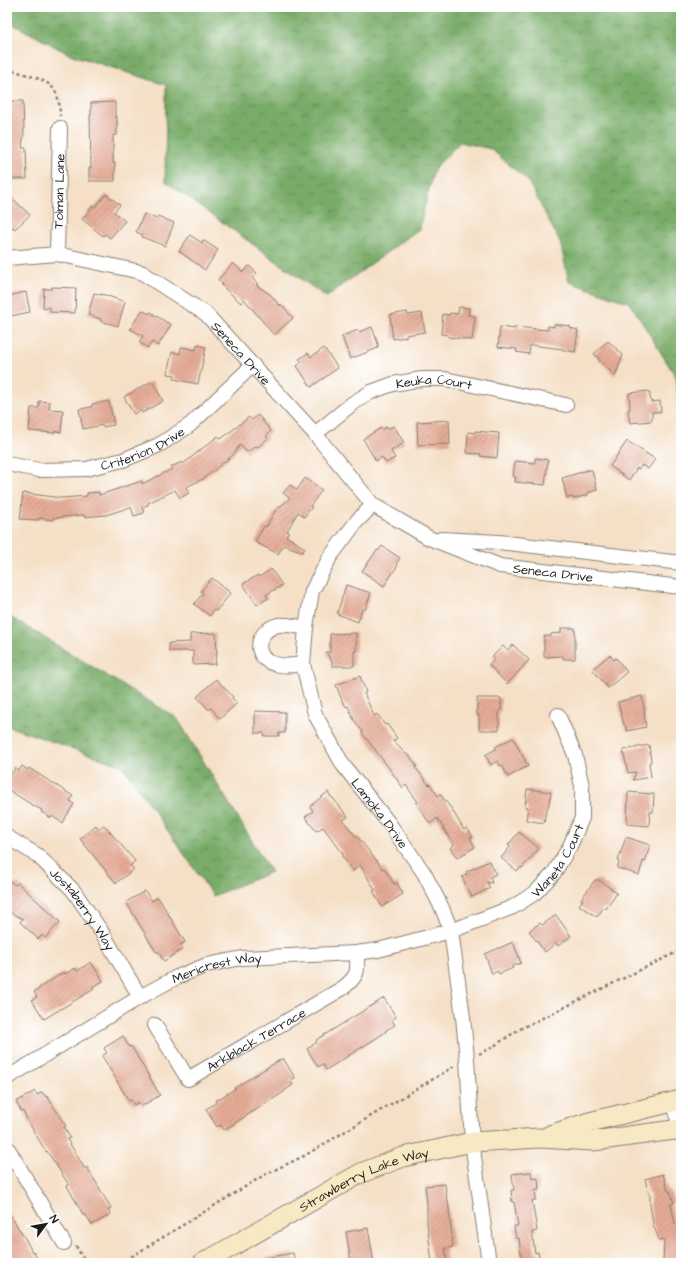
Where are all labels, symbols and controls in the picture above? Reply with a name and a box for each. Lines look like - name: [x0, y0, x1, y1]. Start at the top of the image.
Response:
- street label: Tolman Lane: [50, 153, 69, 229]
- street label: Seneca Drive: [207, 318, 274, 389]
- street label: Keuka Court: [395, 371, 474, 395]
- street label: Criterion Drive: [99, 423, 188, 475]
- street label: Seneca Drive: [512, 560, 594, 587]
- street label: Lamoka Drive: [347, 775, 412, 852]
- street label: Waneta Court: [527, 821, 589, 902]
- street label: Jostaberry Way: [45, 864, 119, 955]
- street label: Mericrest Way: [169, 949, 262, 988]
- street label: Arkblack Terrace: [203, 1004, 309, 1076]
- street label: Strawberry Lake Way: [296, 1144, 430, 1216]
- north arrow: [26, 1204, 66, 1244]
- text: N: [46, 1212, 62, 1226]

